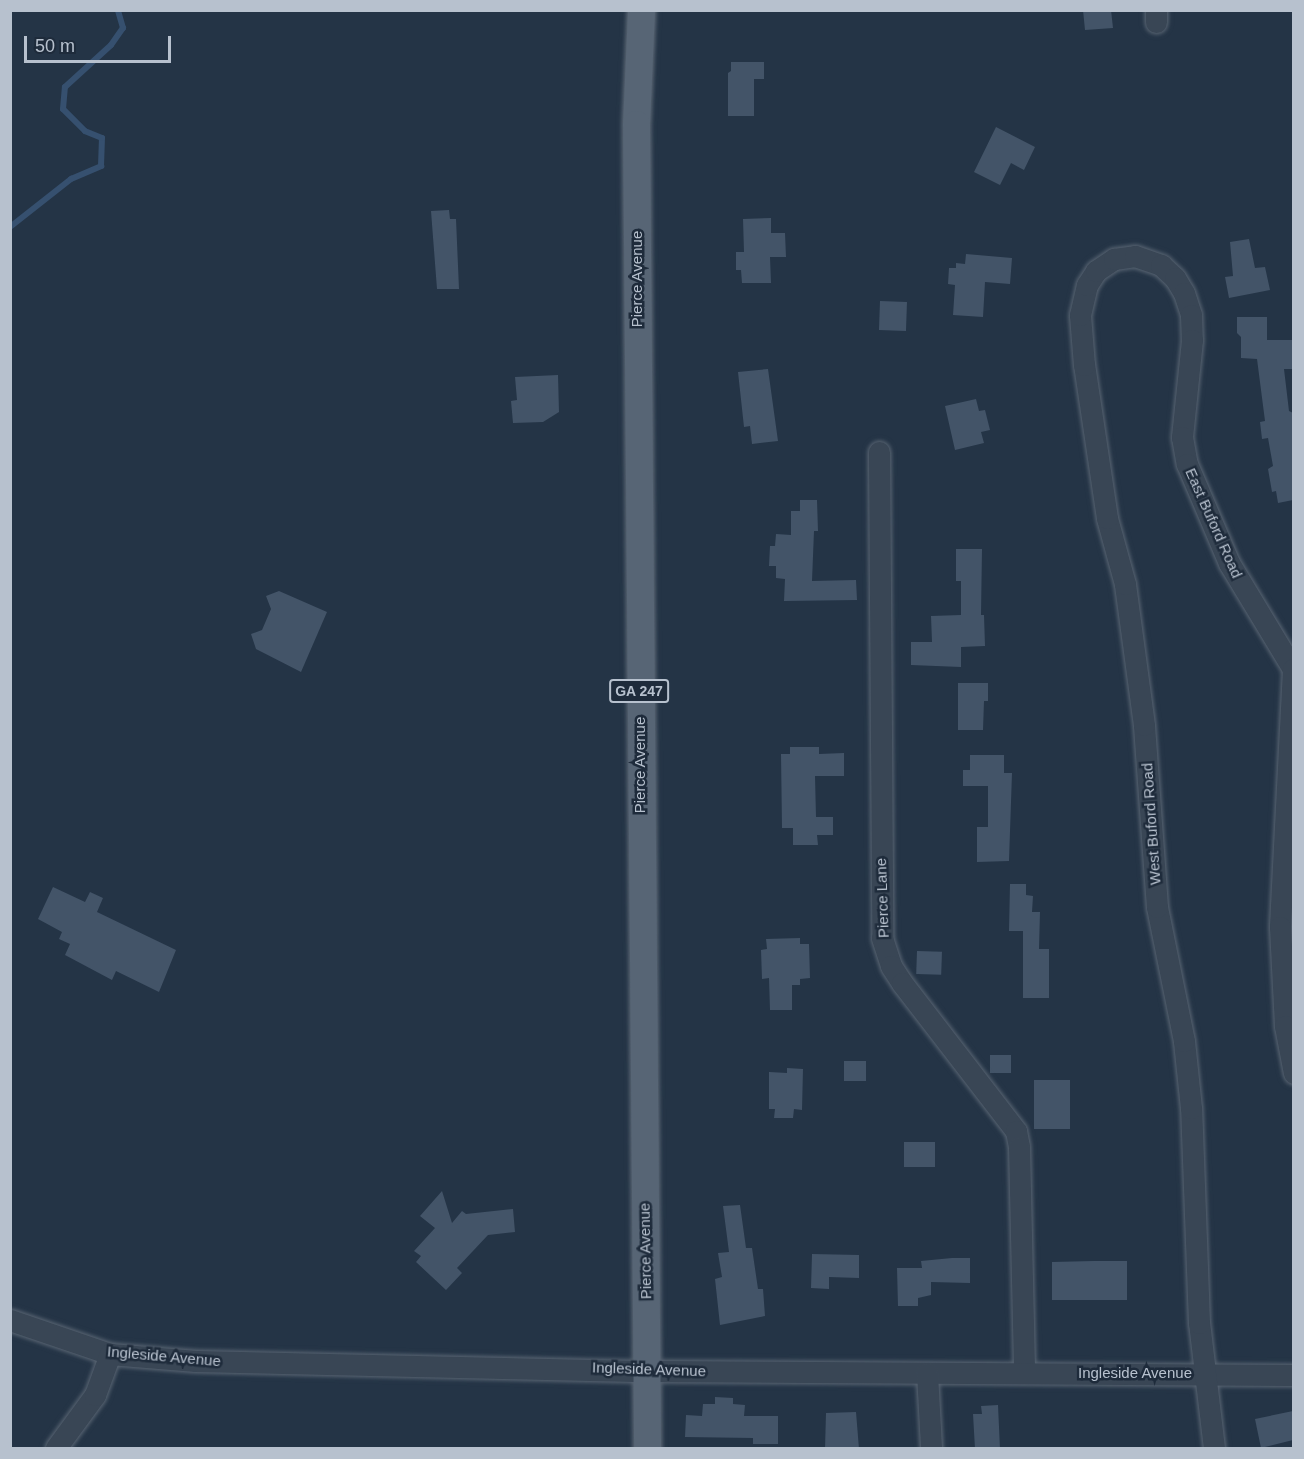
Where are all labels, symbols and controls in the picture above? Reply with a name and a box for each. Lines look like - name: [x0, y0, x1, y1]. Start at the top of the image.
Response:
- scale bar: [27, 24, 174, 62]
- text: 50 m: [35, 36, 75, 56]
- street label: Pierce Avenue: [628, 230, 646, 328]
- street label: East Buford Road: [1182, 465, 1246, 581]
- road number: GA 247: [608, 680, 670, 702]
- street label: Pierce Avenue: [631, 716, 649, 814]
- street label: West Buford Road: [1138, 762, 1164, 886]
- street label: Pierce Lane: [872, 858, 892, 938]
- street label: Pierce Avenue: [635, 1202, 655, 1300]
- street label: Ingleside Avenue: [106, 1342, 222, 1370]
- street label: Ingleside Avenue: [591, 1358, 707, 1380]
- street label: Ingleside Avenue: [1078, 1364, 1192, 1382]

